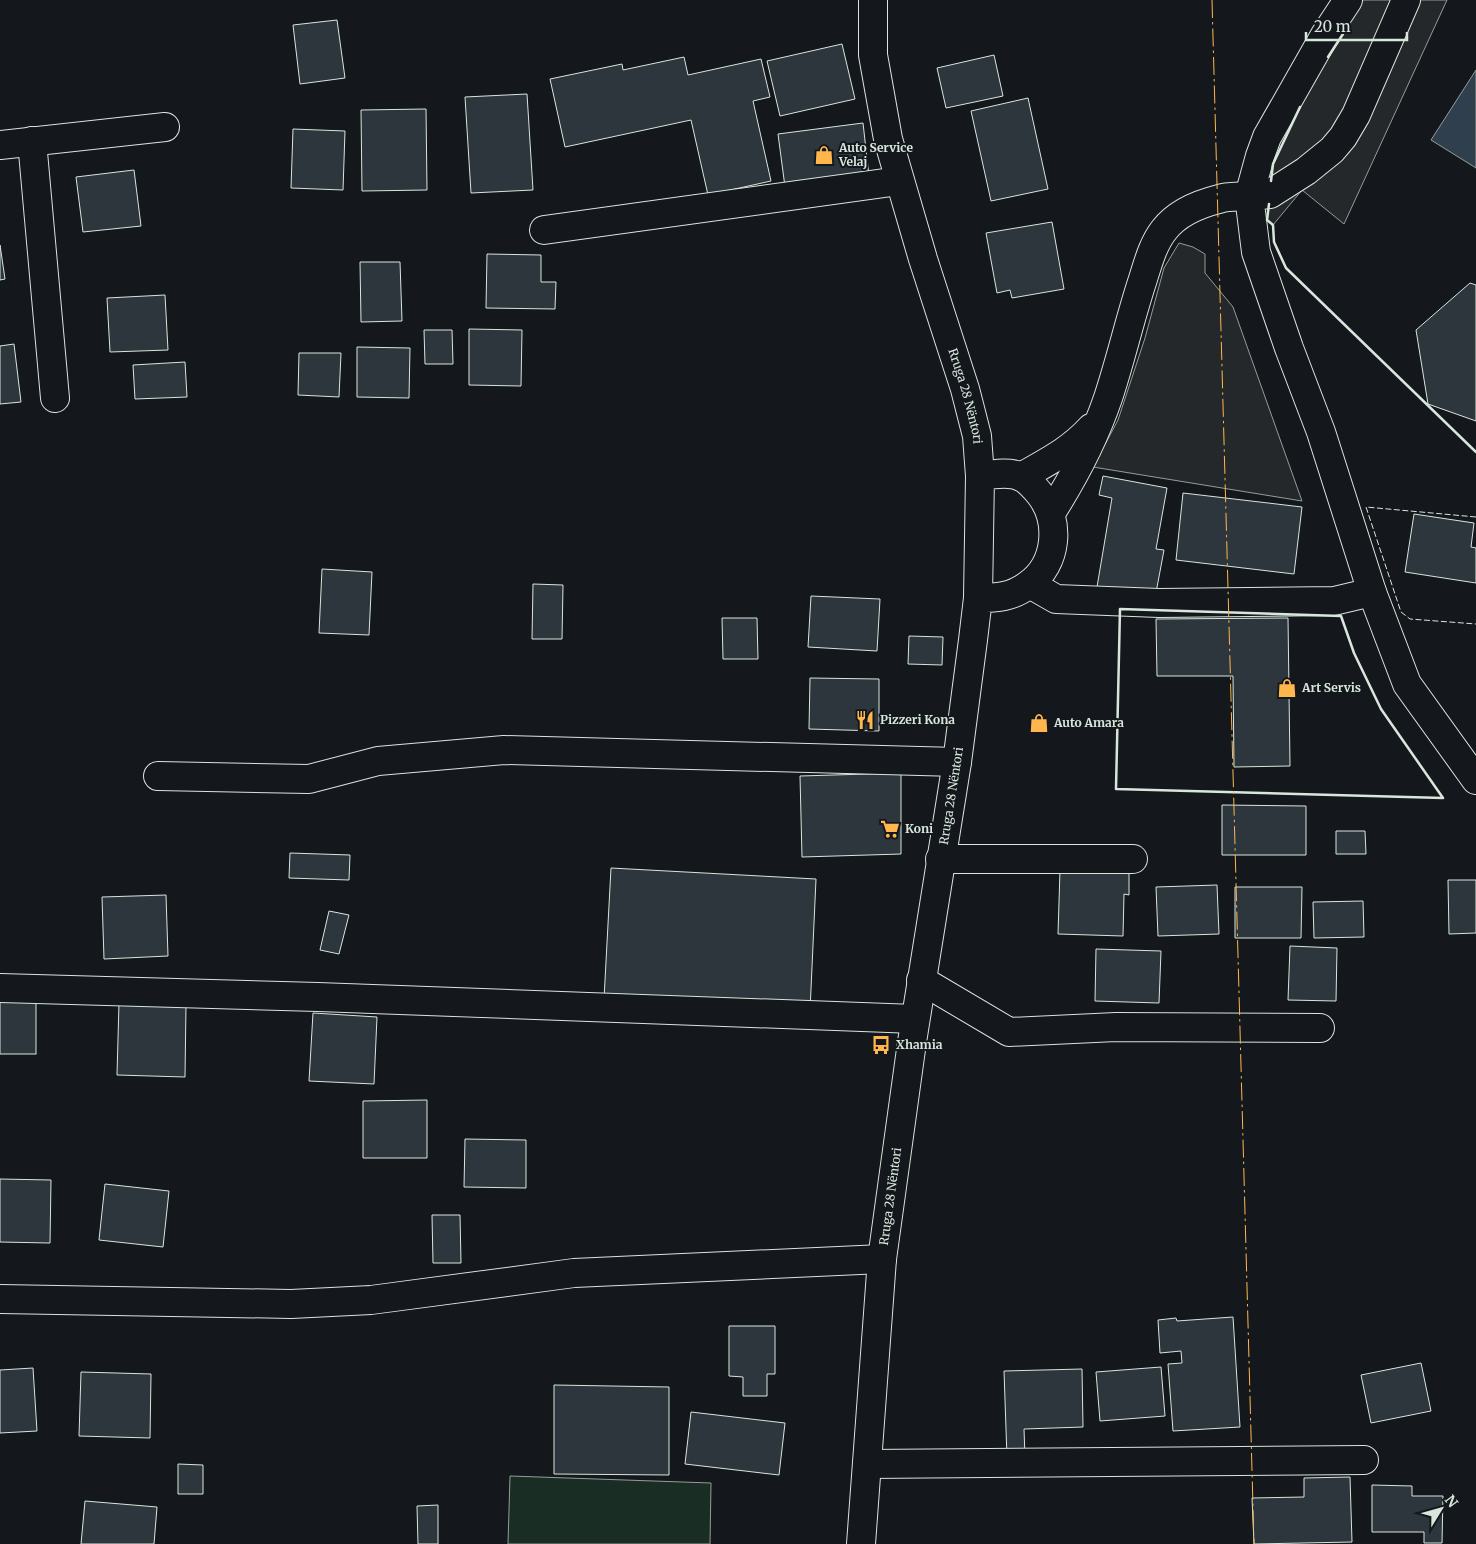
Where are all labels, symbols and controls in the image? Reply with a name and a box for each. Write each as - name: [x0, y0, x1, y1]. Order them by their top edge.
- scale bar: [1306, 10, 1407, 42]
- text: 20 m: [1314, 17, 1351, 36]
- place label: Auto Service Velaj: [838, 140, 913, 169]
- shop icon: Auto Service Velaj: [813, 144, 835, 166]
- street label: Rruga 28 Nëntori: [945, 346, 986, 445]
- shop icon: Art Servis: [1276, 677, 1298, 699]
- place label: Art Servis: [1301, 680, 1361, 695]
- restaurant icon: Pizzeri Kona: [854, 709, 876, 731]
- place label: Pizzeri Kona: [880, 712, 955, 727]
- shop icon: Auto Amara: [1028, 712, 1050, 734]
- place label: Auto Amara: [1053, 715, 1124, 730]
- street label: Rruga 28 Nëntori: [936, 746, 966, 846]
- supermarket icon: Koni: [879, 818, 901, 840]
- place label: Koni: [905, 821, 933, 836]
- bus stop icon: Xhamia: [870, 1034, 892, 1056]
- place label: Xhamia: [896, 1037, 943, 1052]
- street label: Rruga 28 Nëntori: [876, 1146, 904, 1246]
- north arrow: [1416, 1484, 1466, 1534]
- text: N: [1441, 1491, 1462, 1511]

